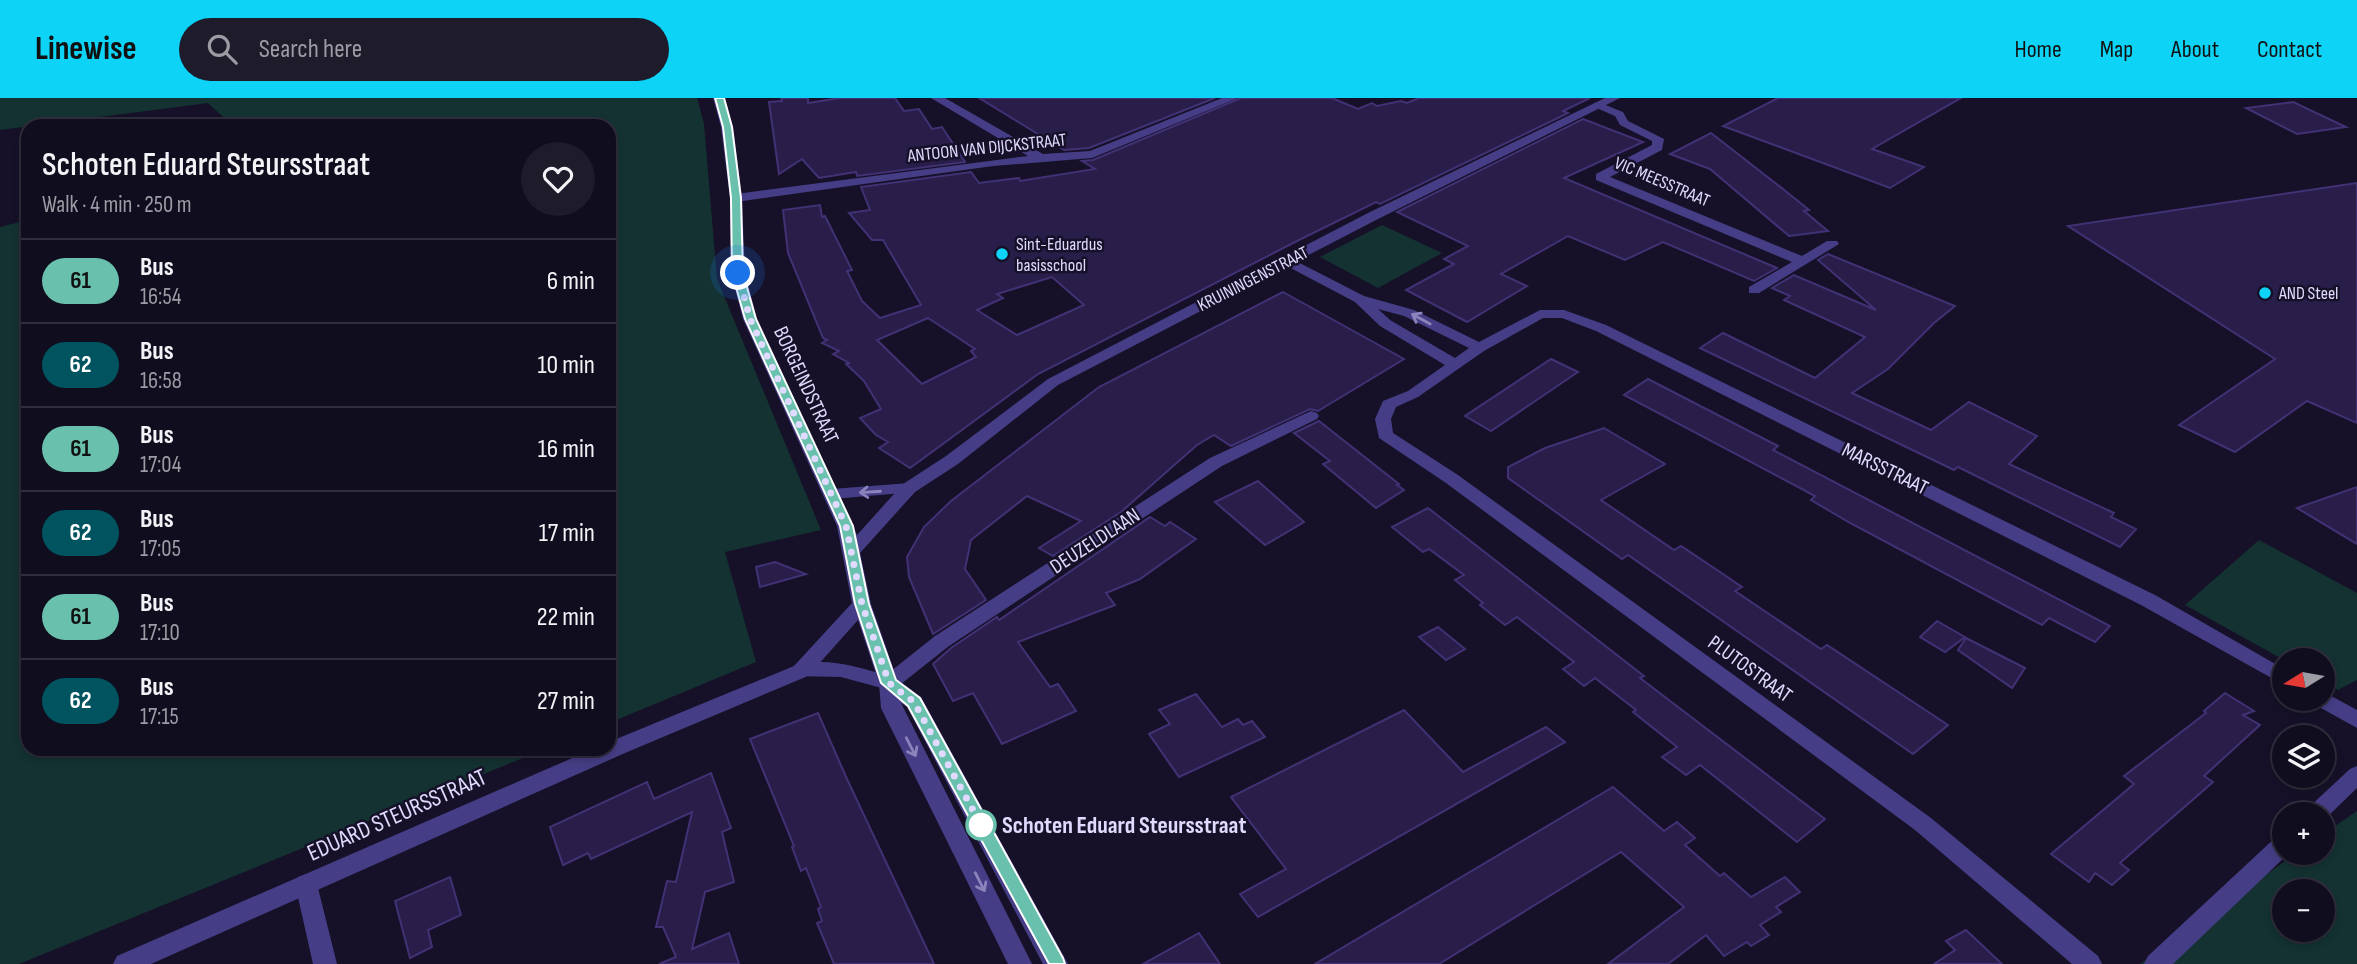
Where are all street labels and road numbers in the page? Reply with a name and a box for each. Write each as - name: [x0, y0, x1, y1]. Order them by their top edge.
- street label: ANTOON VAN DIJCKSTRAAT: [906, 129, 1067, 167]
- street label: VIC MEESSTRAAT: [1611, 152, 1713, 212]
- street label: KRUININGENSTRAAT: [1194, 242, 1312, 316]
- street label: BORGEINDSTRAAT: [768, 322, 844, 448]
- street label: MARSSTRAAT: [1838, 437, 1933, 501]
- street label: DEUZELDLAAN: [1045, 503, 1145, 579]
- street label: PLUTOSTRAAT: [1703, 630, 1797, 708]
- street label: EDUARD STEURSSTRAAT: [303, 762, 491, 868]

